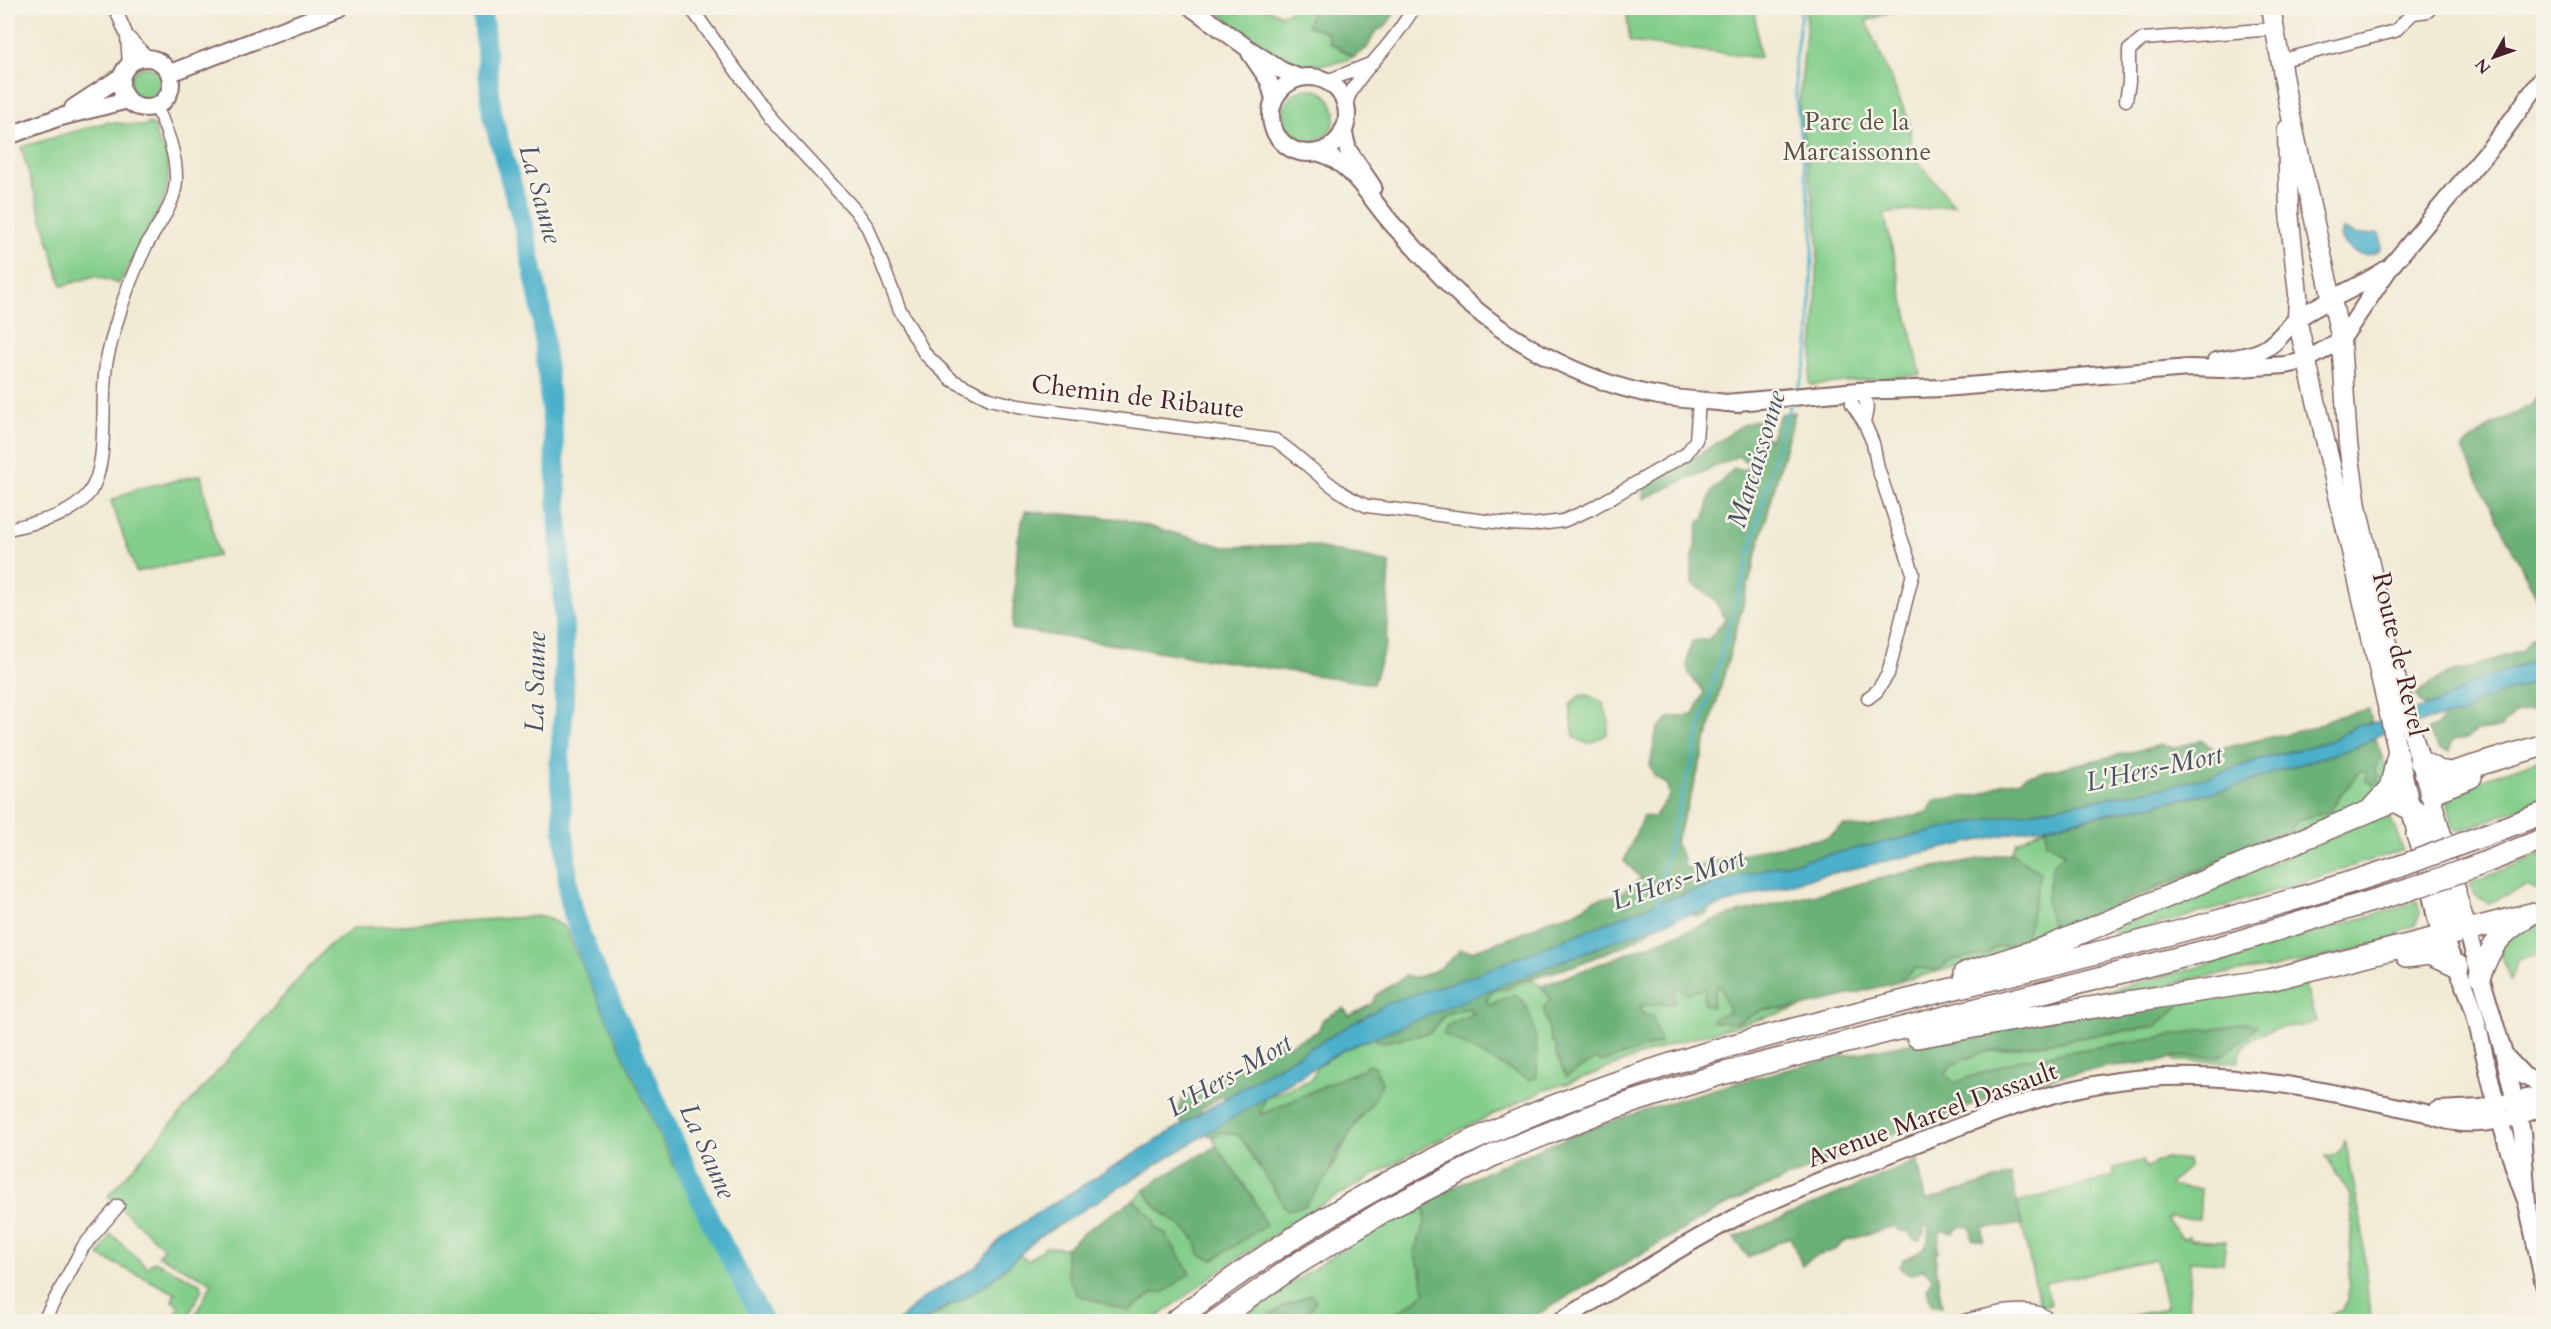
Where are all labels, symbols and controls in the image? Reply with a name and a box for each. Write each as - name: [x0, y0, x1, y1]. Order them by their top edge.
- north arrow: [2464, 27, 2524, 87]
- text: N: [2470, 54, 2496, 78]
- park label: Parc de la Marcaissonne: [1783, 104, 1931, 169]
- water label: La Saune: [510, 141, 572, 248]
- street label: Chemin de Ribaute: [1029, 366, 1246, 427]
- water label: Marcaissonne: [1718, 385, 1795, 532]
- street label: Route de Revel: [2364, 569, 2435, 740]
- water label: La Saune: [516, 631, 555, 733]
- water label: L'Hers-Mort: [2082, 736, 2227, 801]
- water label: L'Hers-Mort: [1607, 839, 1751, 920]
- water label: L'Hers-Mort: [1160, 1024, 1300, 1126]
- street label: Avenue Marcel Dassault: [1802, 1053, 2062, 1176]
- water label: La Saune: [670, 1098, 745, 1205]

